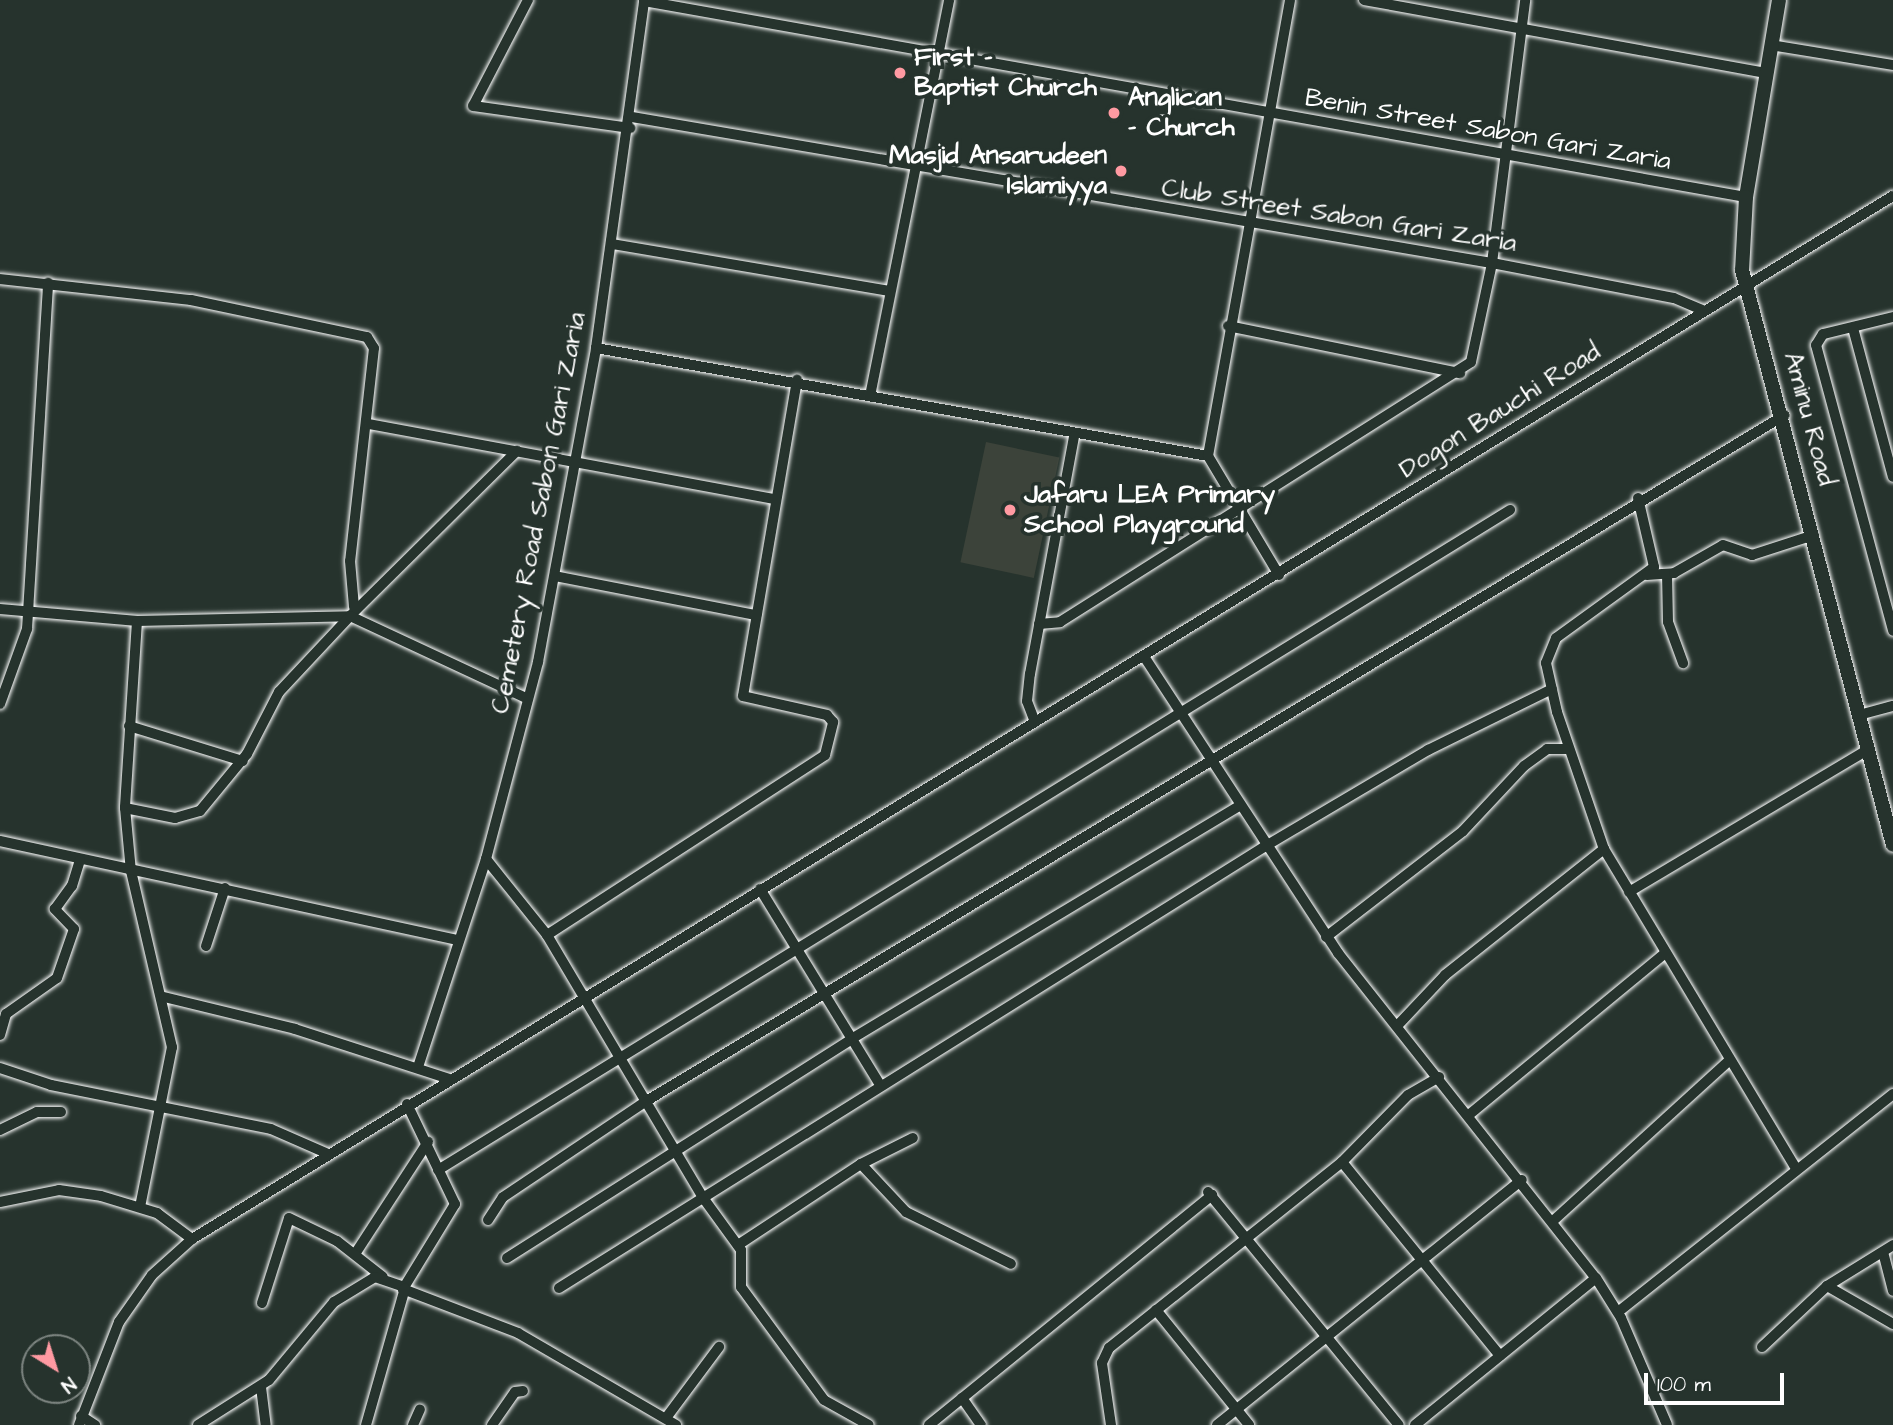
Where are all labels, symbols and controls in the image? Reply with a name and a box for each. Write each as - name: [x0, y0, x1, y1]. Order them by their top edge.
- place label: First - Baptist Church: [914, 42, 1097, 104]
- marker: First - Baptist Church: [892, 65, 908, 81]
- place label: Anglican - Church: [1128, 82, 1235, 144]
- street label: Benin Street Sabon Gari Zaria: [1303, 82, 1673, 178]
- marker: Anglican - Church: [1106, 105, 1122, 121]
- place label: Masjid Ansarudeen Islamiyya: [889, 140, 1107, 202]
- marker: Masjid Ansarudeen Islamiyya: [1113, 163, 1129, 179]
- street label: Club Street Sabon Gari Zaria: [1159, 173, 1519, 259]
- street label: Cemetery Road Sabon Gari Zaria: [485, 310, 593, 716]
- street label: Dogon Bauchi Road: [1394, 337, 1606, 485]
- street label: Aminu Road: [1776, 349, 1842, 489]
- place label: Jafaru LEA Primary School Playground: [1024, 479, 1275, 540]
- marker: Jafaru LEA Primary School Playground: [1002, 502, 1018, 518]
- north arrow: [21, 1334, 91, 1404]
- scale bar: [1648, 1358, 1788, 1402]
- text: N: [55, 1370, 81, 1399]
- text: 100 m: [1657, 1370, 1711, 1399]

